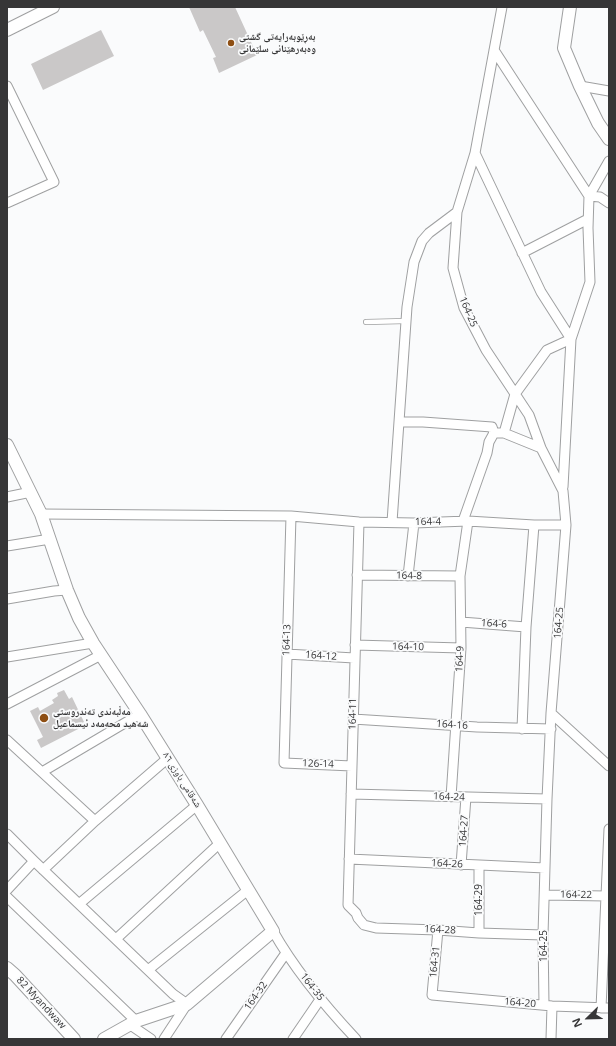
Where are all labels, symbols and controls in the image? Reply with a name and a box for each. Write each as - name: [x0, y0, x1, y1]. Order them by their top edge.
- place label: بەڕێوبەرایەتی گشتی وەبەرهێنانی سلێمانی: [239, 31, 316, 54]
- marker: بەڕێوبەرایەتی گشتی وەبەرهێنانی سلێمانی: [226, 38, 236, 48]
- street label: 164-25: [456, 295, 480, 329]
- street label: 164-4: [415, 516, 441, 528]
- street label: 164-8: [396, 570, 422, 582]
- street label: 164-25: [552, 607, 566, 639]
- street label: 164-6: [481, 617, 507, 631]
- street label: 164-13: [280, 624, 294, 656]
- street label: 164-10: [392, 641, 424, 653]
- street label: 164-9: [453, 646, 467, 672]
- street label: 164-12: [305, 649, 337, 663]
- street label: 164-11: [347, 698, 359, 730]
- place label: مەڵبەندی تەندروستی شەهید محەمەد ئیسماعیل: [53, 706, 148, 730]
- marker: مەڵبەندی تەندروستی شەهید محەمەد ئیسماعیل: [38, 712, 50, 724]
- street label: 164-16: [436, 718, 468, 732]
- street label: شەقامی باوزی ٨٦: [160, 750, 204, 810]
- street label: 126-14: [302, 757, 334, 771]
- street label: 164-24: [433, 790, 465, 804]
- street label: 164-27: [457, 815, 471, 847]
- street label: 164-26: [431, 857, 463, 871]
- street label: 164-29: [473, 884, 485, 916]
- street label: 164-22: [560, 889, 592, 901]
- street label: 164-28: [424, 923, 456, 937]
- street label: 164-25: [538, 930, 550, 962]
- street label: 164-31: [427, 946, 443, 978]
- street label: 164-35: [297, 971, 327, 1003]
- street label: 82 Myandwaw: [14, 974, 68, 1032]
- street label: 164-32: [242, 980, 270, 1012]
- street label: 164-20: [504, 996, 536, 1010]
- north arrow: [568, 998, 608, 1038]
- text: N: [568, 1016, 585, 1030]

